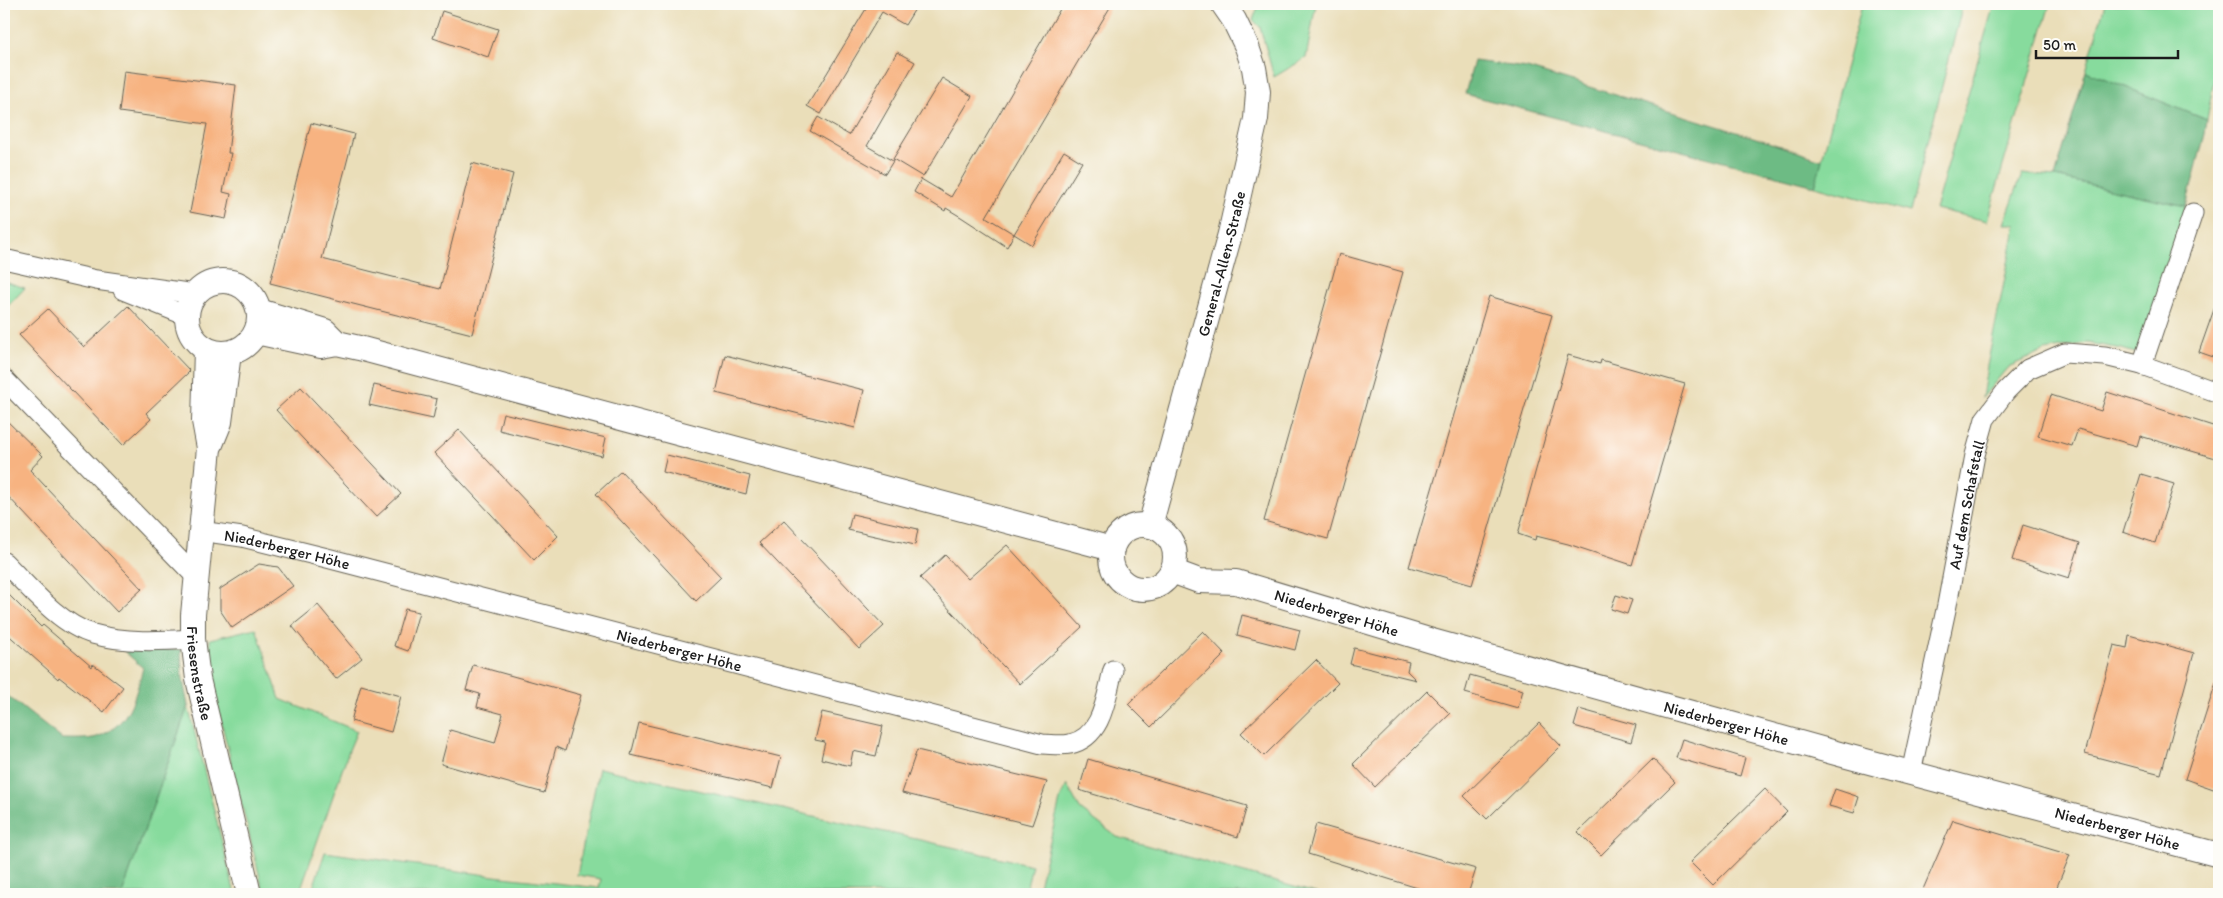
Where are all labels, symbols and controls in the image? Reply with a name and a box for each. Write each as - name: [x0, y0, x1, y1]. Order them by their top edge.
- scale bar: [2036, 28, 2178, 60]
- text: 50 m: [2043, 36, 2076, 54]
- street label: General-Allen-Straße: [1193, 189, 1249, 338]
- street label: Auf dem Schafstall: [1944, 437, 1988, 571]
- street label: Niederberger Höhe: [223, 525, 352, 573]
- street label: Niederberger Höhe: [1272, 585, 1401, 640]
- street label: Niederberger Höhe: [615, 624, 744, 675]
- street label: Friesenstraße: [184, 626, 217, 722]
- street label: Niederberger Höhe: [1662, 696, 1791, 749]
- street label: Niederberger Höhe: [2053, 802, 2182, 854]

